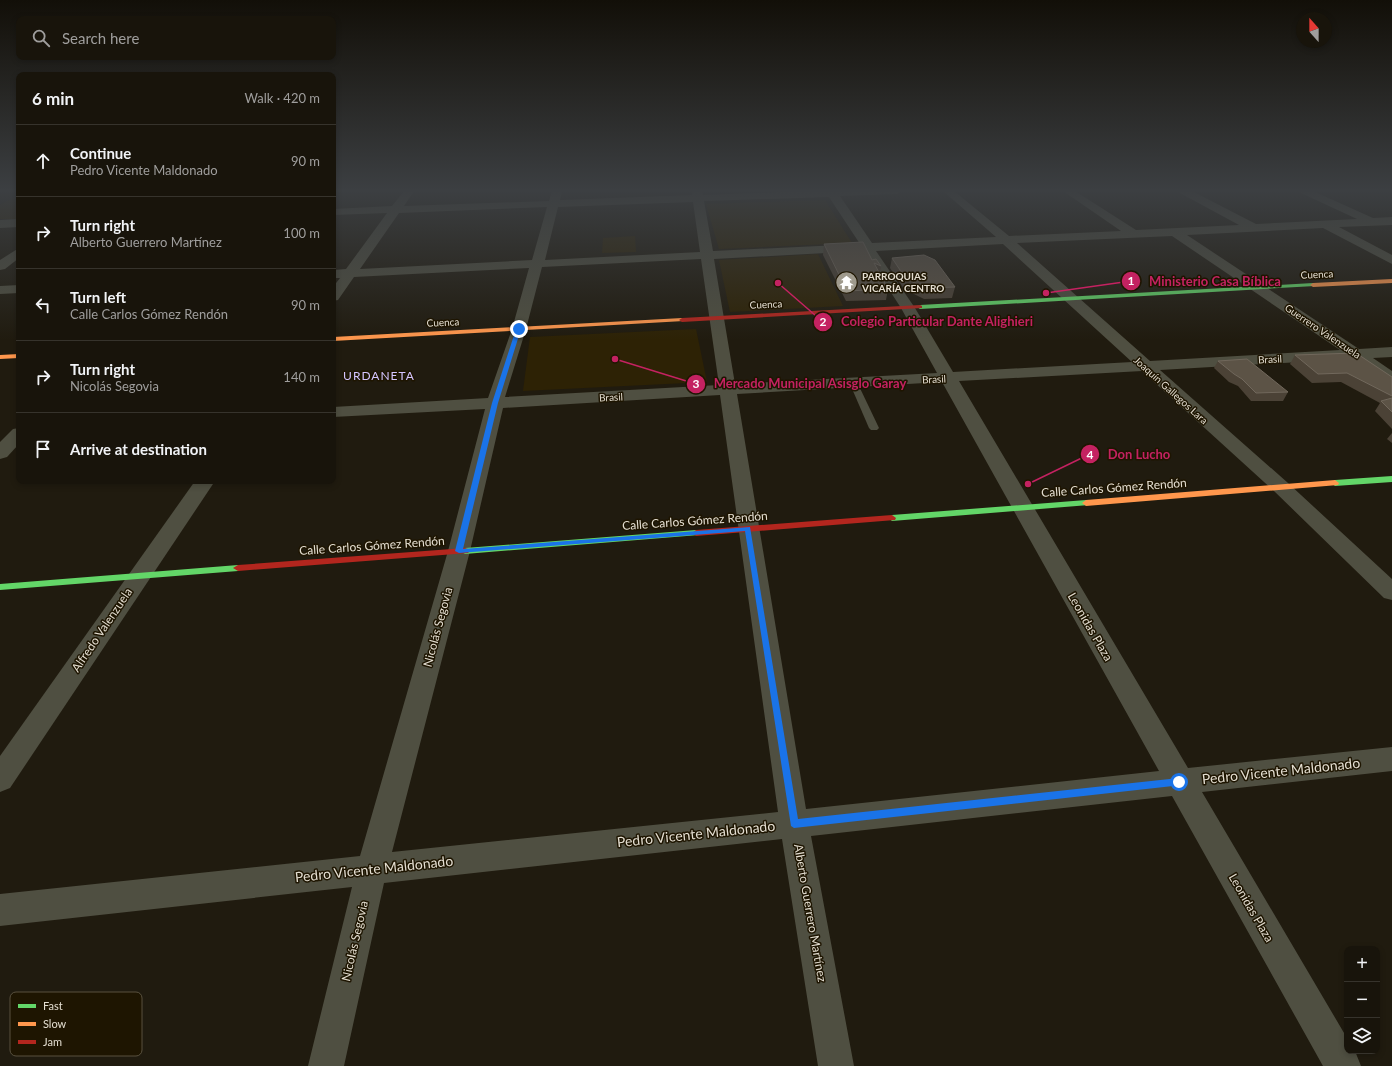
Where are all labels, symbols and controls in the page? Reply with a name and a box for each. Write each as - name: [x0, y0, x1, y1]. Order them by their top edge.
- north arrow: [1296, 12, 1332, 48]
- search box: [16, 16, 336, 60]
- icon: search: [30, 27, 52, 49]
- text: Search here: [62, 29, 139, 47]
- text: 6 min: [32, 88, 74, 109]
- text: Walk · 420 m: [244, 90, 320, 106]
- text: Continue: [70, 144, 131, 162]
- icon: ahead: [32, 150, 54, 172]
- text: 90 m: [291, 153, 320, 169]
- text: Pedro Vicente Maldonado: [70, 162, 218, 178]
- text: Turn right: [70, 216, 135, 234]
- icon: right: [32, 222, 54, 244]
- text: 100 m: [283, 225, 320, 241]
- text: Alberto Guerrero Martínez: [70, 234, 222, 250]
- street label: Cuenca: [1300, 267, 1334, 281]
- temple icon: PARROQUIAS VICARÍA CENTRO: [834, 269, 860, 295]
- callout: Ministerio Casa Bíblica: [1121, 269, 1289, 294]
- place label: PARROQUIAS VICARÍA CENTRO: [861, 270, 944, 294]
- text: 1: [1128, 273, 1135, 288]
- text: Ministerio Casa Bíblica: [1149, 273, 1281, 289]
- text: Turn left: [70, 288, 126, 306]
- icon: left: [32, 294, 54, 316]
- text: 90 m: [291, 297, 320, 313]
- street label: Cuenca: [749, 297, 783, 311]
- street label: Guerrero Valenzuela: [1283, 301, 1363, 361]
- text: Calle Carlos Gómez Rendón: [70, 306, 228, 322]
- callout: Colegio Particular Dante Alighieri: [813, 309, 1041, 334]
- text: Colegio Particular Dante Alighieri: [841, 313, 1033, 329]
- text: 2: [820, 314, 827, 329]
- street label: Cuenca: [426, 315, 460, 329]
- route end: [510, 320, 528, 338]
- street label: Brasil: [1258, 352, 1282, 366]
- street label: Joaquín Gallegos Lara: [1132, 354, 1210, 426]
- text: Turn right: [70, 360, 135, 378]
- icon: right: [32, 366, 54, 388]
- district label: URDANETA: [343, 368, 415, 383]
- text: 140 m: [283, 369, 320, 385]
- callout: Mercado Municipal Asisglo Garay: [686, 371, 915, 396]
- street label: Brasil: [922, 372, 946, 386]
- text: Mercado Municipal Asisglo Garay: [714, 375, 906, 391]
- text: 3: [693, 376, 700, 391]
- text: Nicolás Segovia: [70, 378, 159, 394]
- street label: Brasil: [599, 390, 623, 404]
- icon: arrive: [32, 438, 54, 460]
- text: Arrive at destination: [70, 440, 207, 458]
- callout: Don Lucho: [1080, 442, 1178, 467]
- text: Don Lucho: [1108, 446, 1171, 462]
- text: 4: [1087, 447, 1094, 462]
- street label: Calle Carlos Gómez Rendón: [1041, 475, 1187, 500]
- street label: Calle Carlos Gómez Rendón: [622, 508, 768, 533]
- street label: Calle Carlos Gómez Rendón: [299, 533, 445, 558]
- street label: Alfredo Valenzuela: [68, 585, 135, 675]
- street label: Nicolás Segovia: [420, 585, 455, 668]
- street label: Leonidas Plaza: [1065, 590, 1116, 664]
- street label: Pedro Vicente Maldonado: [1201, 754, 1361, 787]
- route start: [1170, 773, 1188, 791]
- street label: Pedro Vicente Maldonado: [616, 817, 776, 850]
- street label: Alberto Guerrero Martínez: [791, 843, 830, 984]
- street label: Pedro Vicente Maldonado: [294, 852, 454, 885]
- street label: Leonidas Plaza: [1226, 871, 1277, 945]
- street label: Nicolás Segovia: [338, 899, 371, 983]
- map controls: [1344, 946, 1380, 1054]
- button: +: [1344, 946, 1380, 982]
- button: −: [1344, 982, 1380, 1018]
- legend: [10, 992, 142, 1056]
- text: Fast: [43, 999, 63, 1012]
- text: Slow: [43, 1017, 67, 1030]
- button: layers: [1344, 1018, 1380, 1054]
- text: Jam: [43, 1035, 62, 1048]

